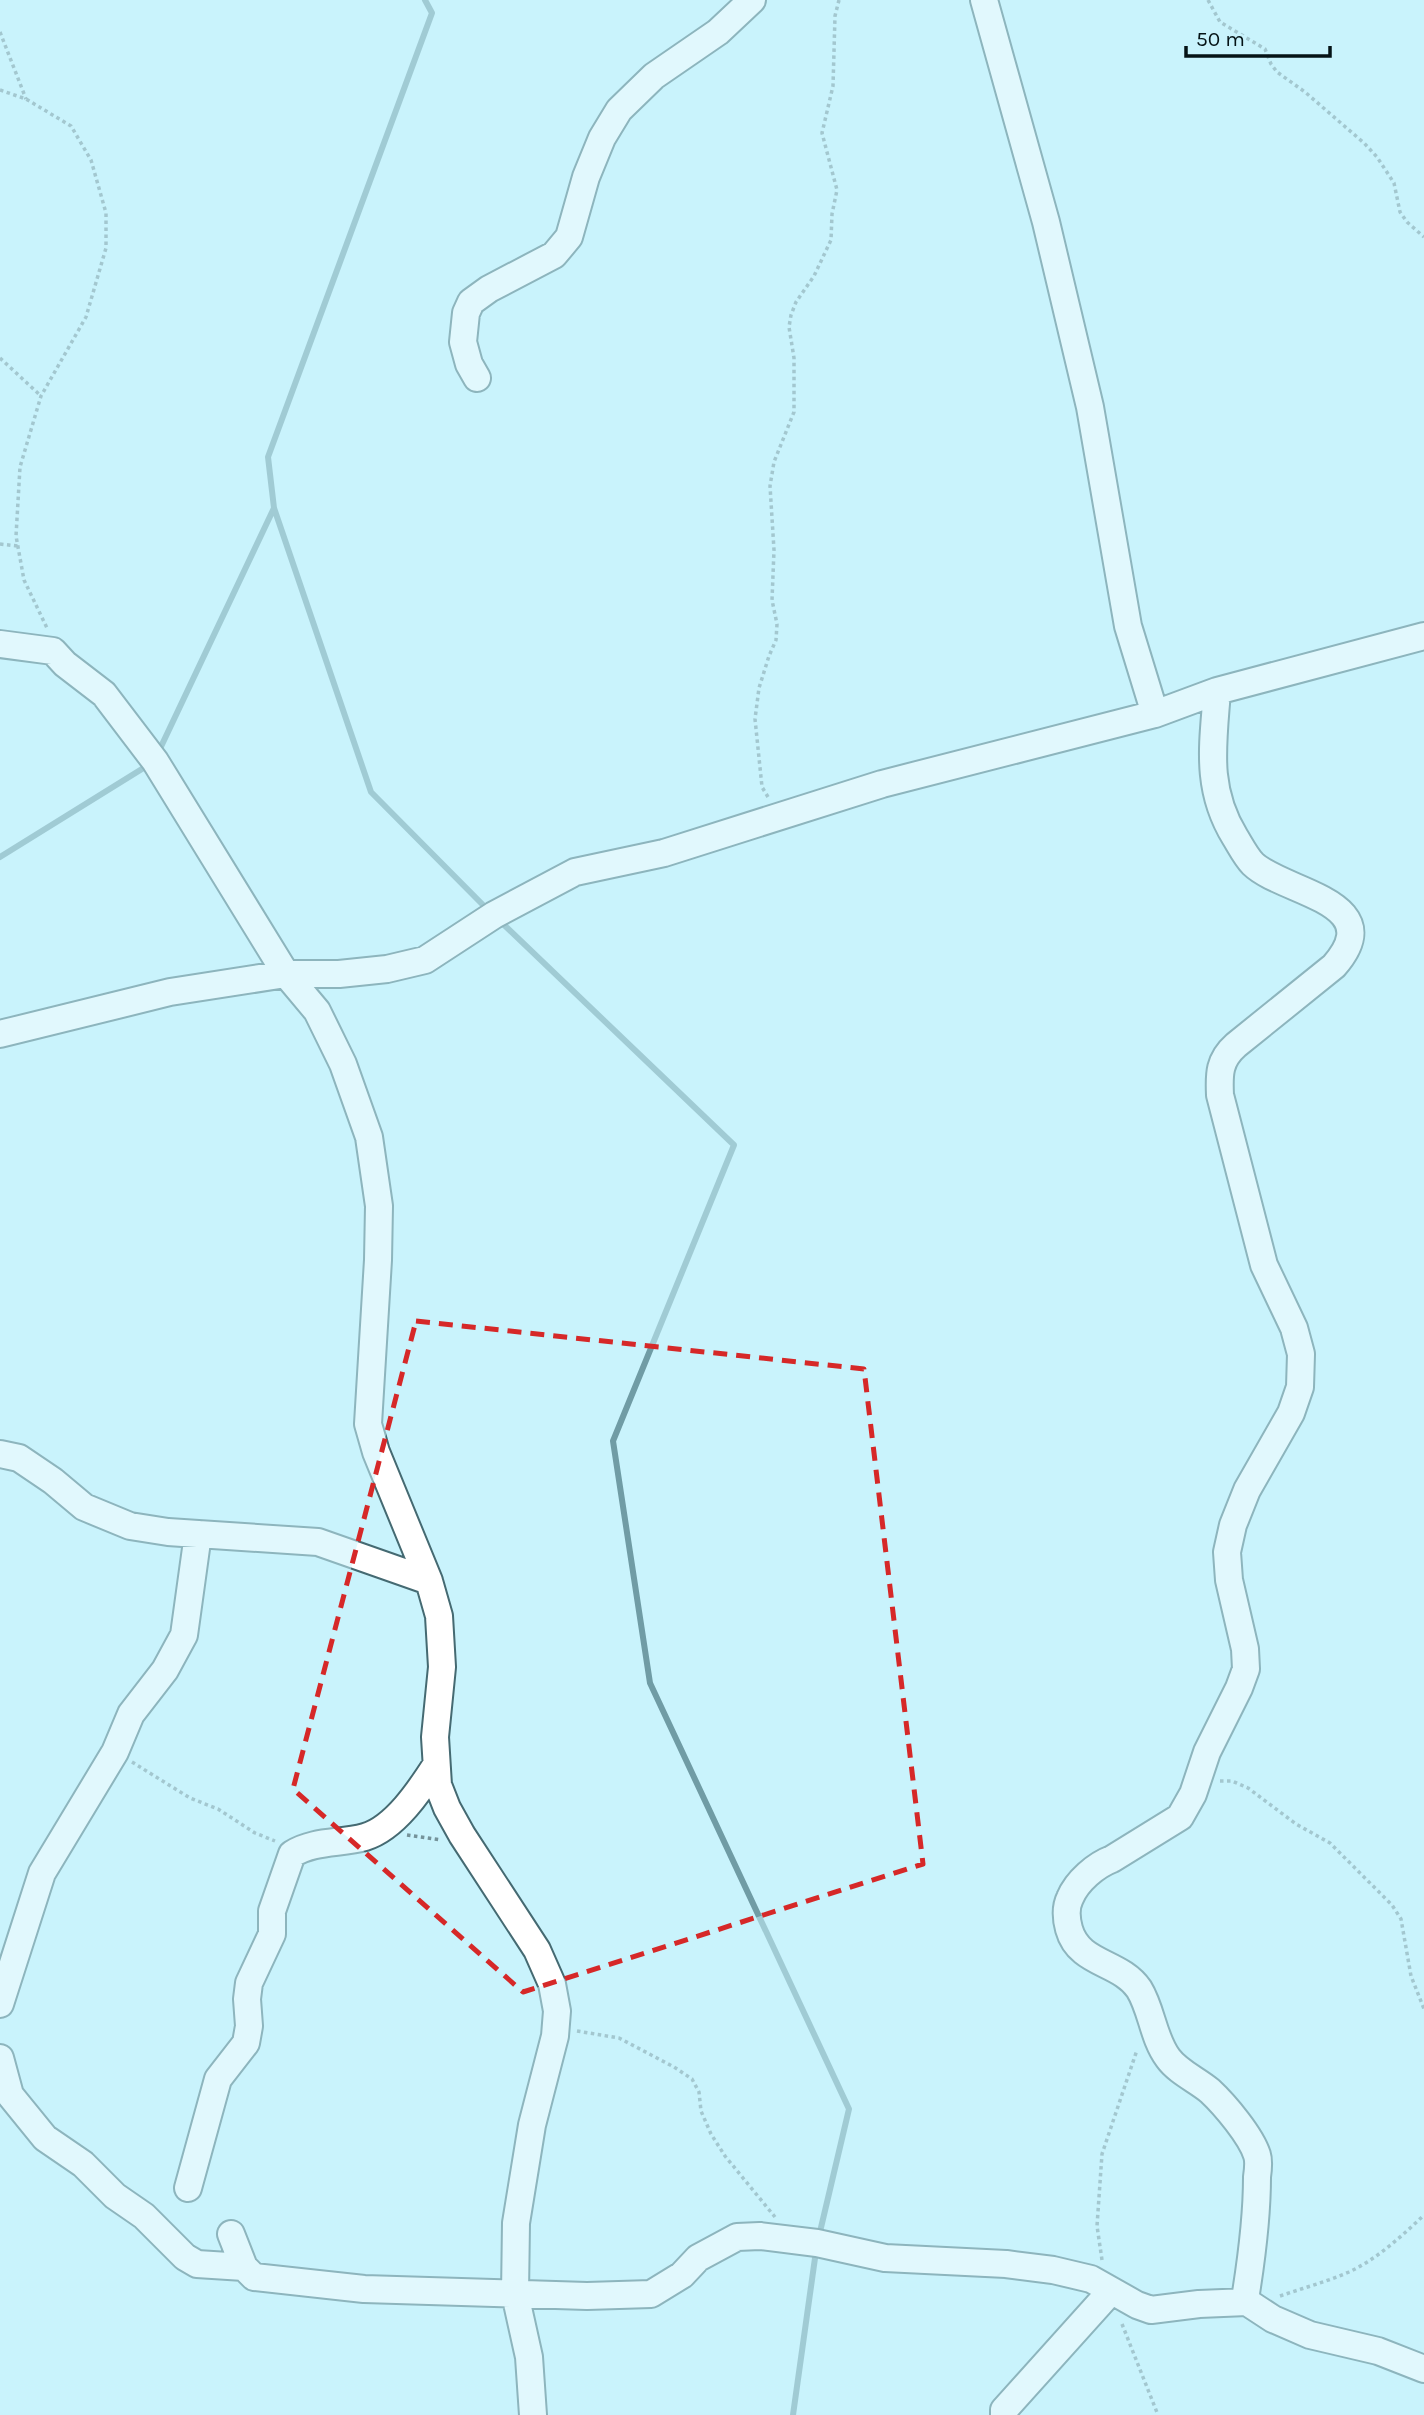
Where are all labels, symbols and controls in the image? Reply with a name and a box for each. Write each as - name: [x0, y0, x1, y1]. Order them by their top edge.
- scale bar: [1186, 14, 1330, 58]
- text: 50 m: [1196, 27, 1245, 51]

